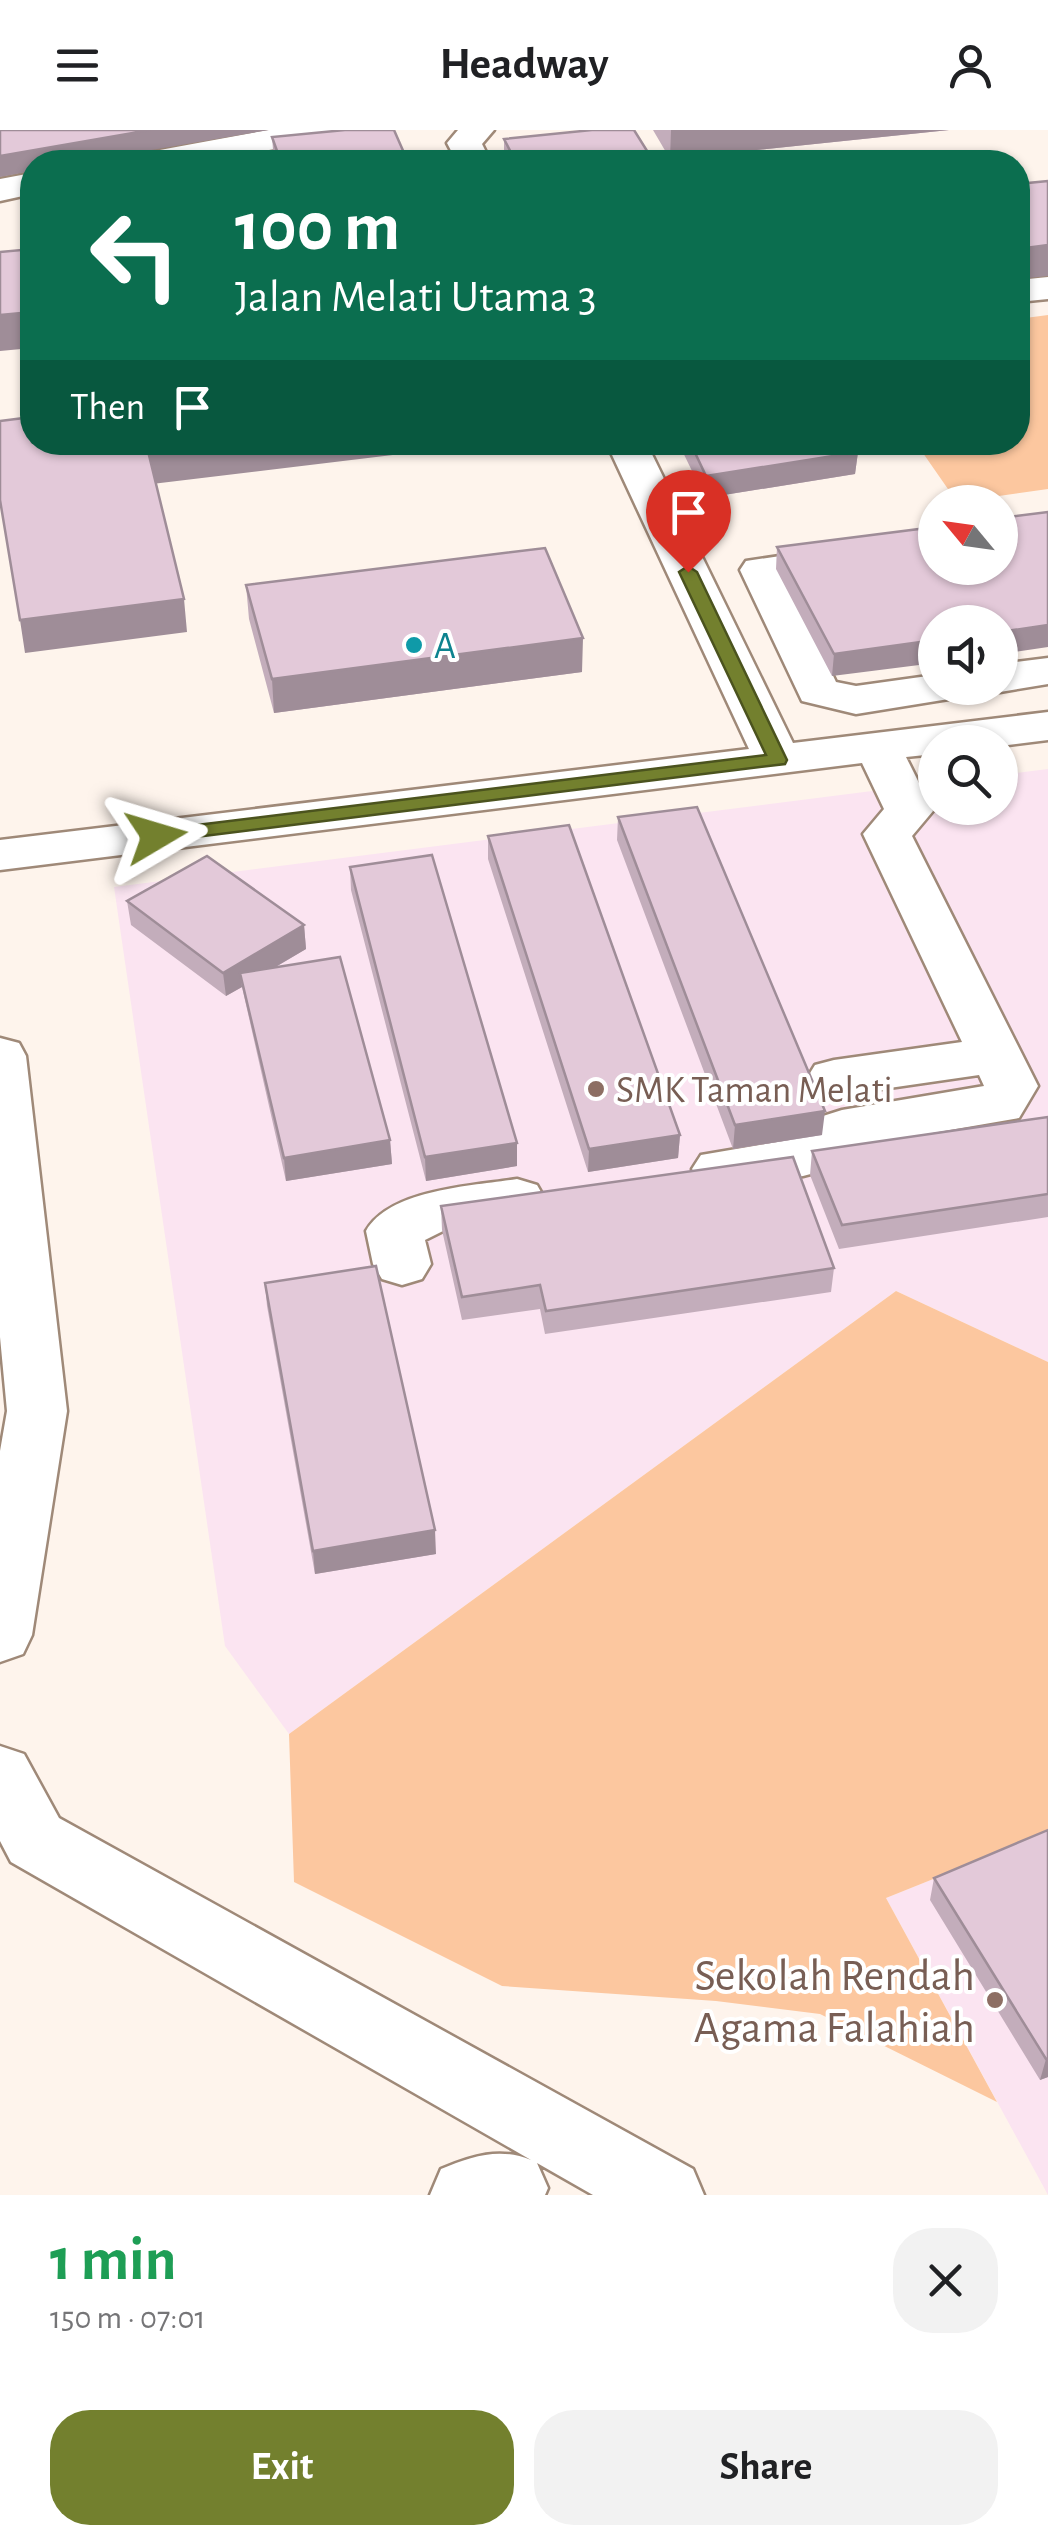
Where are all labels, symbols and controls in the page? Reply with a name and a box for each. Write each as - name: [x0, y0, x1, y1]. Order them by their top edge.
- icon: menu: [50, 38, 105, 93]
- icon: person: [943, 38, 998, 93]
- text: Headway: [439, 42, 609, 87]
- icon: left: [70, 190, 200, 320]
- text: 100 m: [235, 193, 400, 263]
- text: Jalan Melati Utama 3: [235, 275, 597, 320]
- icon: arrive: [165, 380, 220, 435]
- text: Then: [70, 389, 145, 427]
- pin: [646, 470, 731, 573]
- icon: arrive: [661, 485, 716, 540]
- north arrow: [918, 485, 1018, 585]
- map controls: [918, 485, 1018, 825]
- button: sound: [918, 605, 1018, 705]
- place label: A: [434, 628, 456, 666]
- marker: A: [403, 634, 425, 656]
- button: search: [918, 725, 1018, 825]
- position arrow: [104, 784, 208, 888]
- place label: SMK Taman Melati: [616, 1072, 893, 1110]
- marker: SMK Taman Melati: [585, 1078, 607, 1100]
- place label: Sekolah Rendah Agama Falahiah: [694, 1954, 975, 2051]
- marker: Sekolah Rendah Agama Falahiah: [984, 1989, 1006, 2011]
- button: close: [893, 2228, 998, 2333]
- text: 1 min: [50, 2231, 176, 2291]
- text: 150 m · 07:01: [50, 2302, 206, 2334]
- button: Exit: [50, 2410, 514, 2525]
- button: Share: [534, 2410, 998, 2525]

